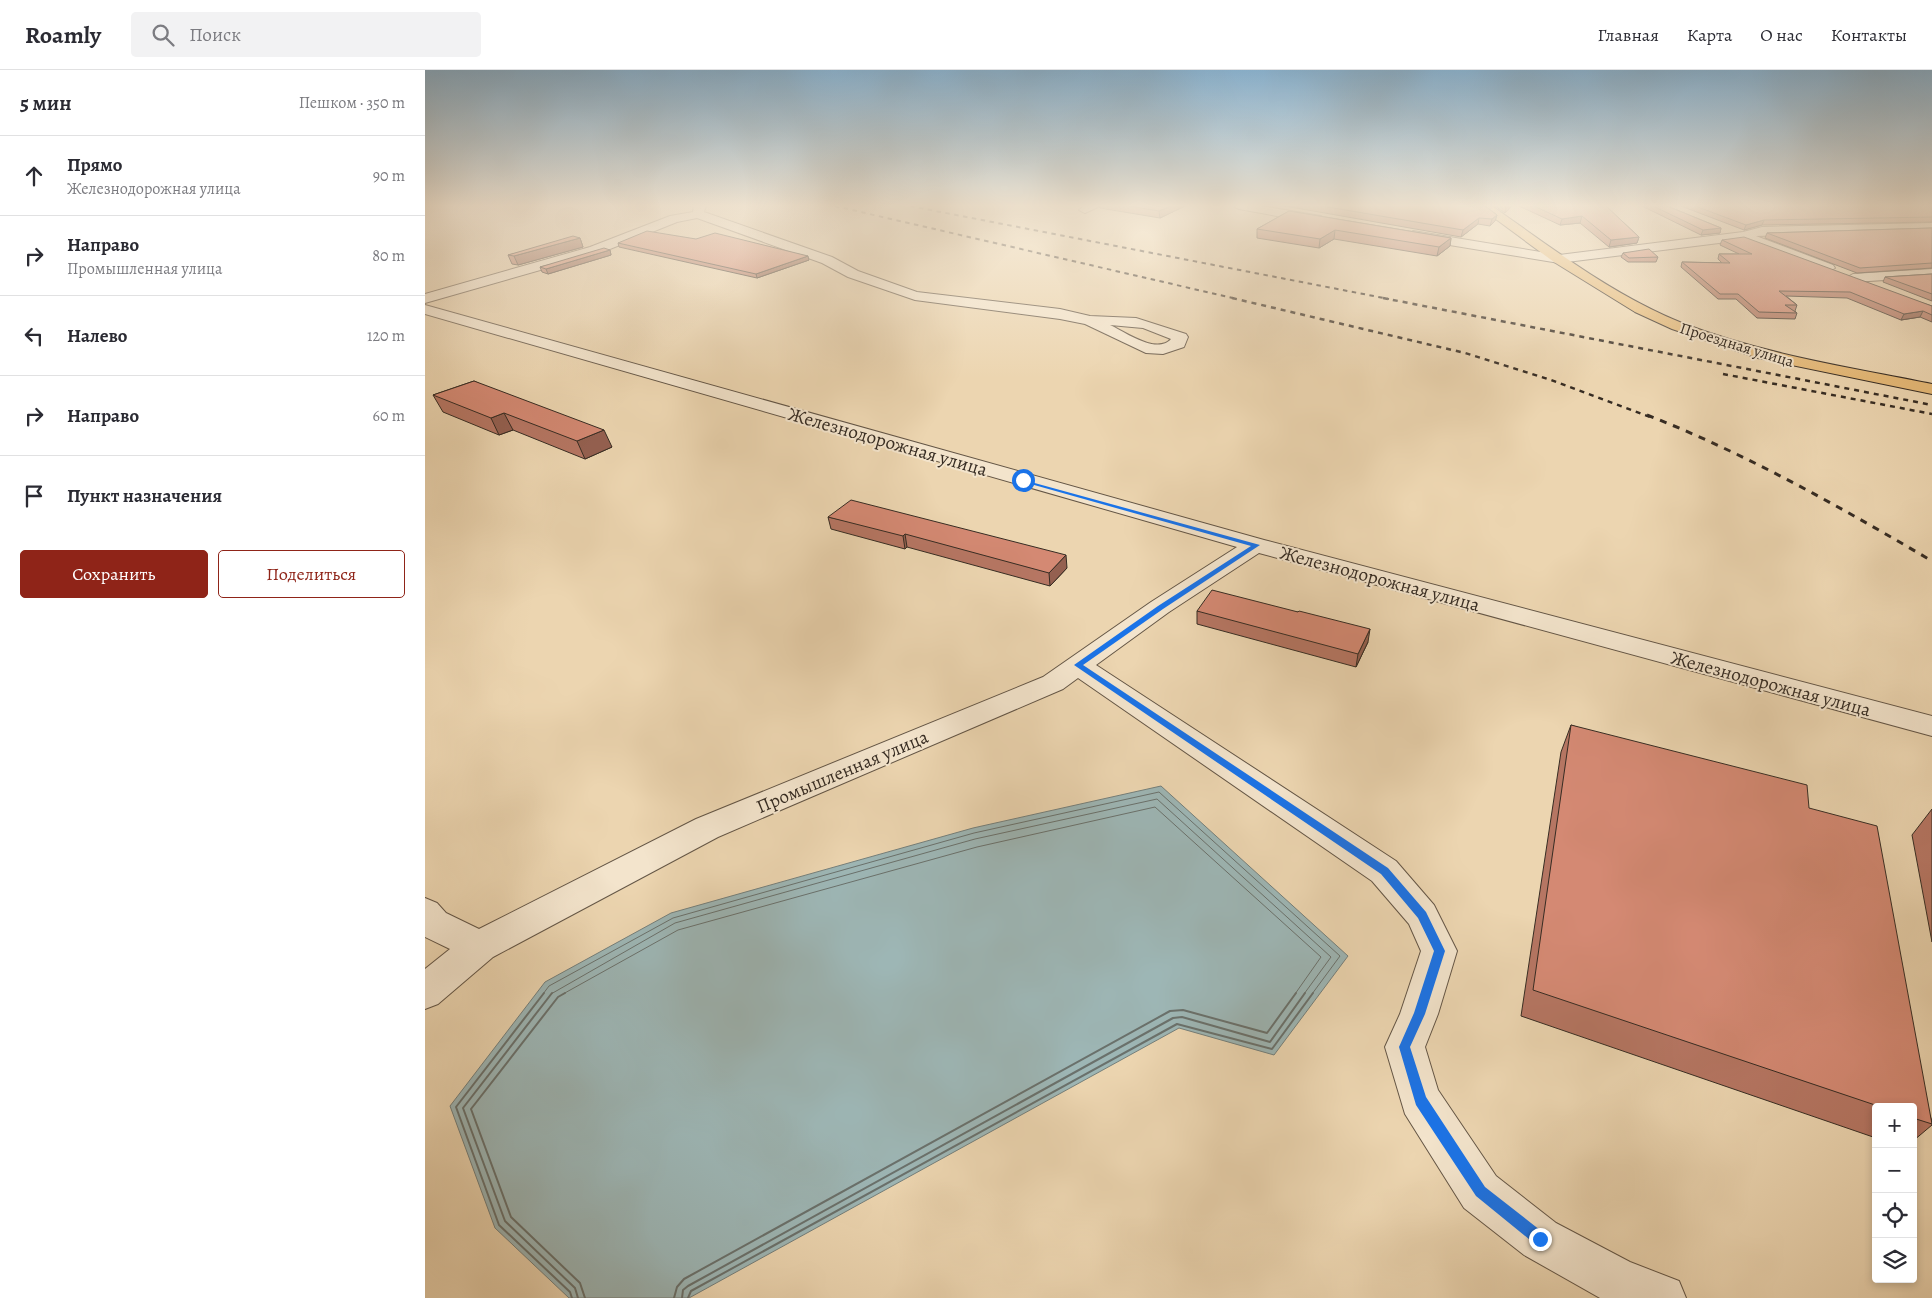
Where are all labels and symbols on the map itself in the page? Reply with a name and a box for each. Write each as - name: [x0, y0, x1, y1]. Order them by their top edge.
- street label: Проездная улица: [1677, 317, 1797, 373]
- street label: Железнодорожная улица: [785, 401, 991, 483]
- route start: [1012, 469, 1035, 492]
- street label: Железнодорожная улица: [1277, 540, 1483, 618]
- street label: Железнодорожная улица: [1668, 645, 1874, 723]
- street label: Промышленная улица: [752, 724, 933, 820]
- route end: [1529, 1228, 1552, 1251]

